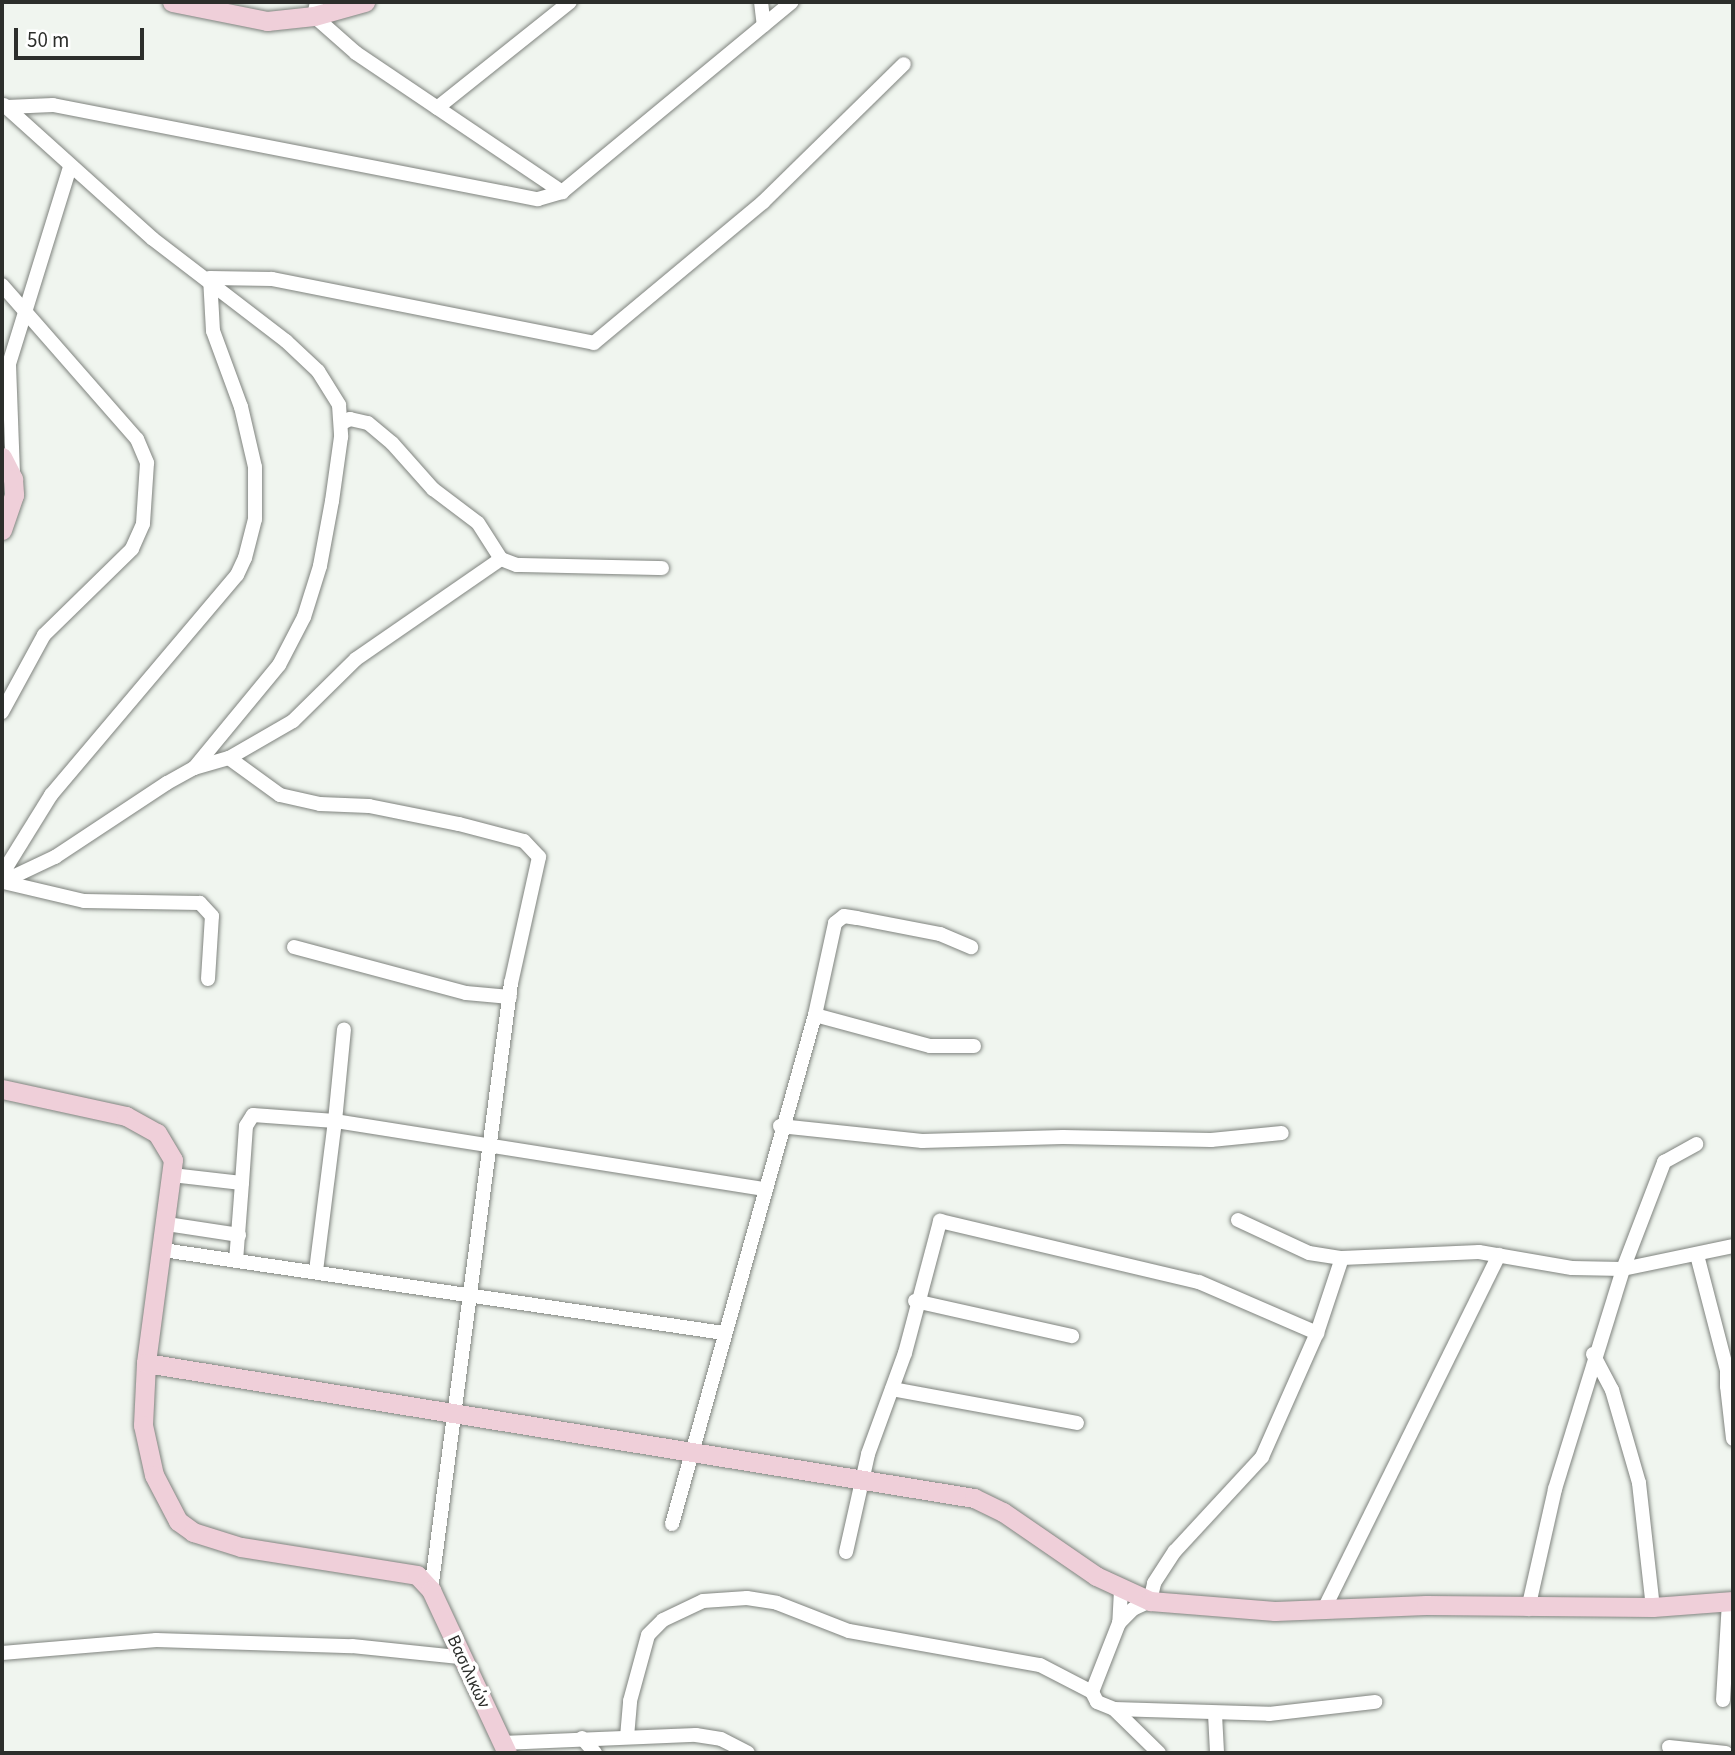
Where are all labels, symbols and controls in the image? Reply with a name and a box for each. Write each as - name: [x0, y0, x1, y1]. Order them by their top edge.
- scale bar: [18, 14, 147, 58]
- text: 50 m: [27, 25, 69, 55]
- street label: Βασιλικών: [442, 1632, 494, 1712]

